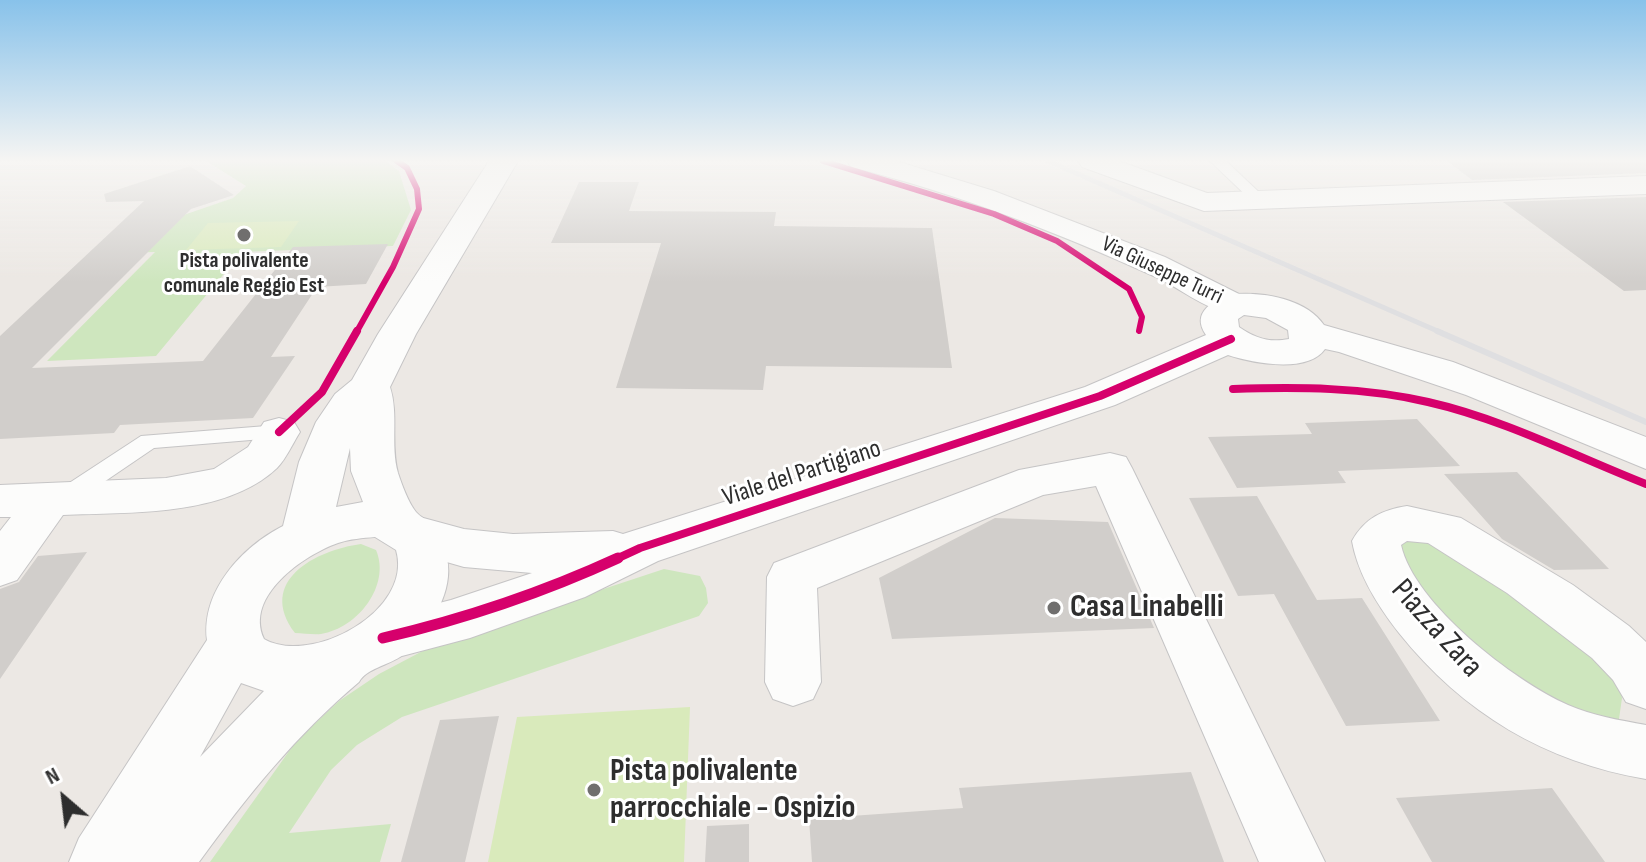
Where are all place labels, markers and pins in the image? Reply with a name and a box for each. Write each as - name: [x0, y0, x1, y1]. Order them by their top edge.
- marker: Pista polivalente comunale Reggio Est: [235, 226, 253, 244]
- place label: Pista polivalente comunale Reggio Est: [164, 248, 324, 300]
- place label: Casa Linabelli: [1070, 589, 1223, 627]
- marker: Casa Linabelli: [1045, 599, 1063, 617]
- place label: Pista polivalente parrocchiale - Ospizio: [610, 753, 856, 828]
- marker: Pista polivalente parrocchiale - Ospizio: [585, 781, 603, 799]

